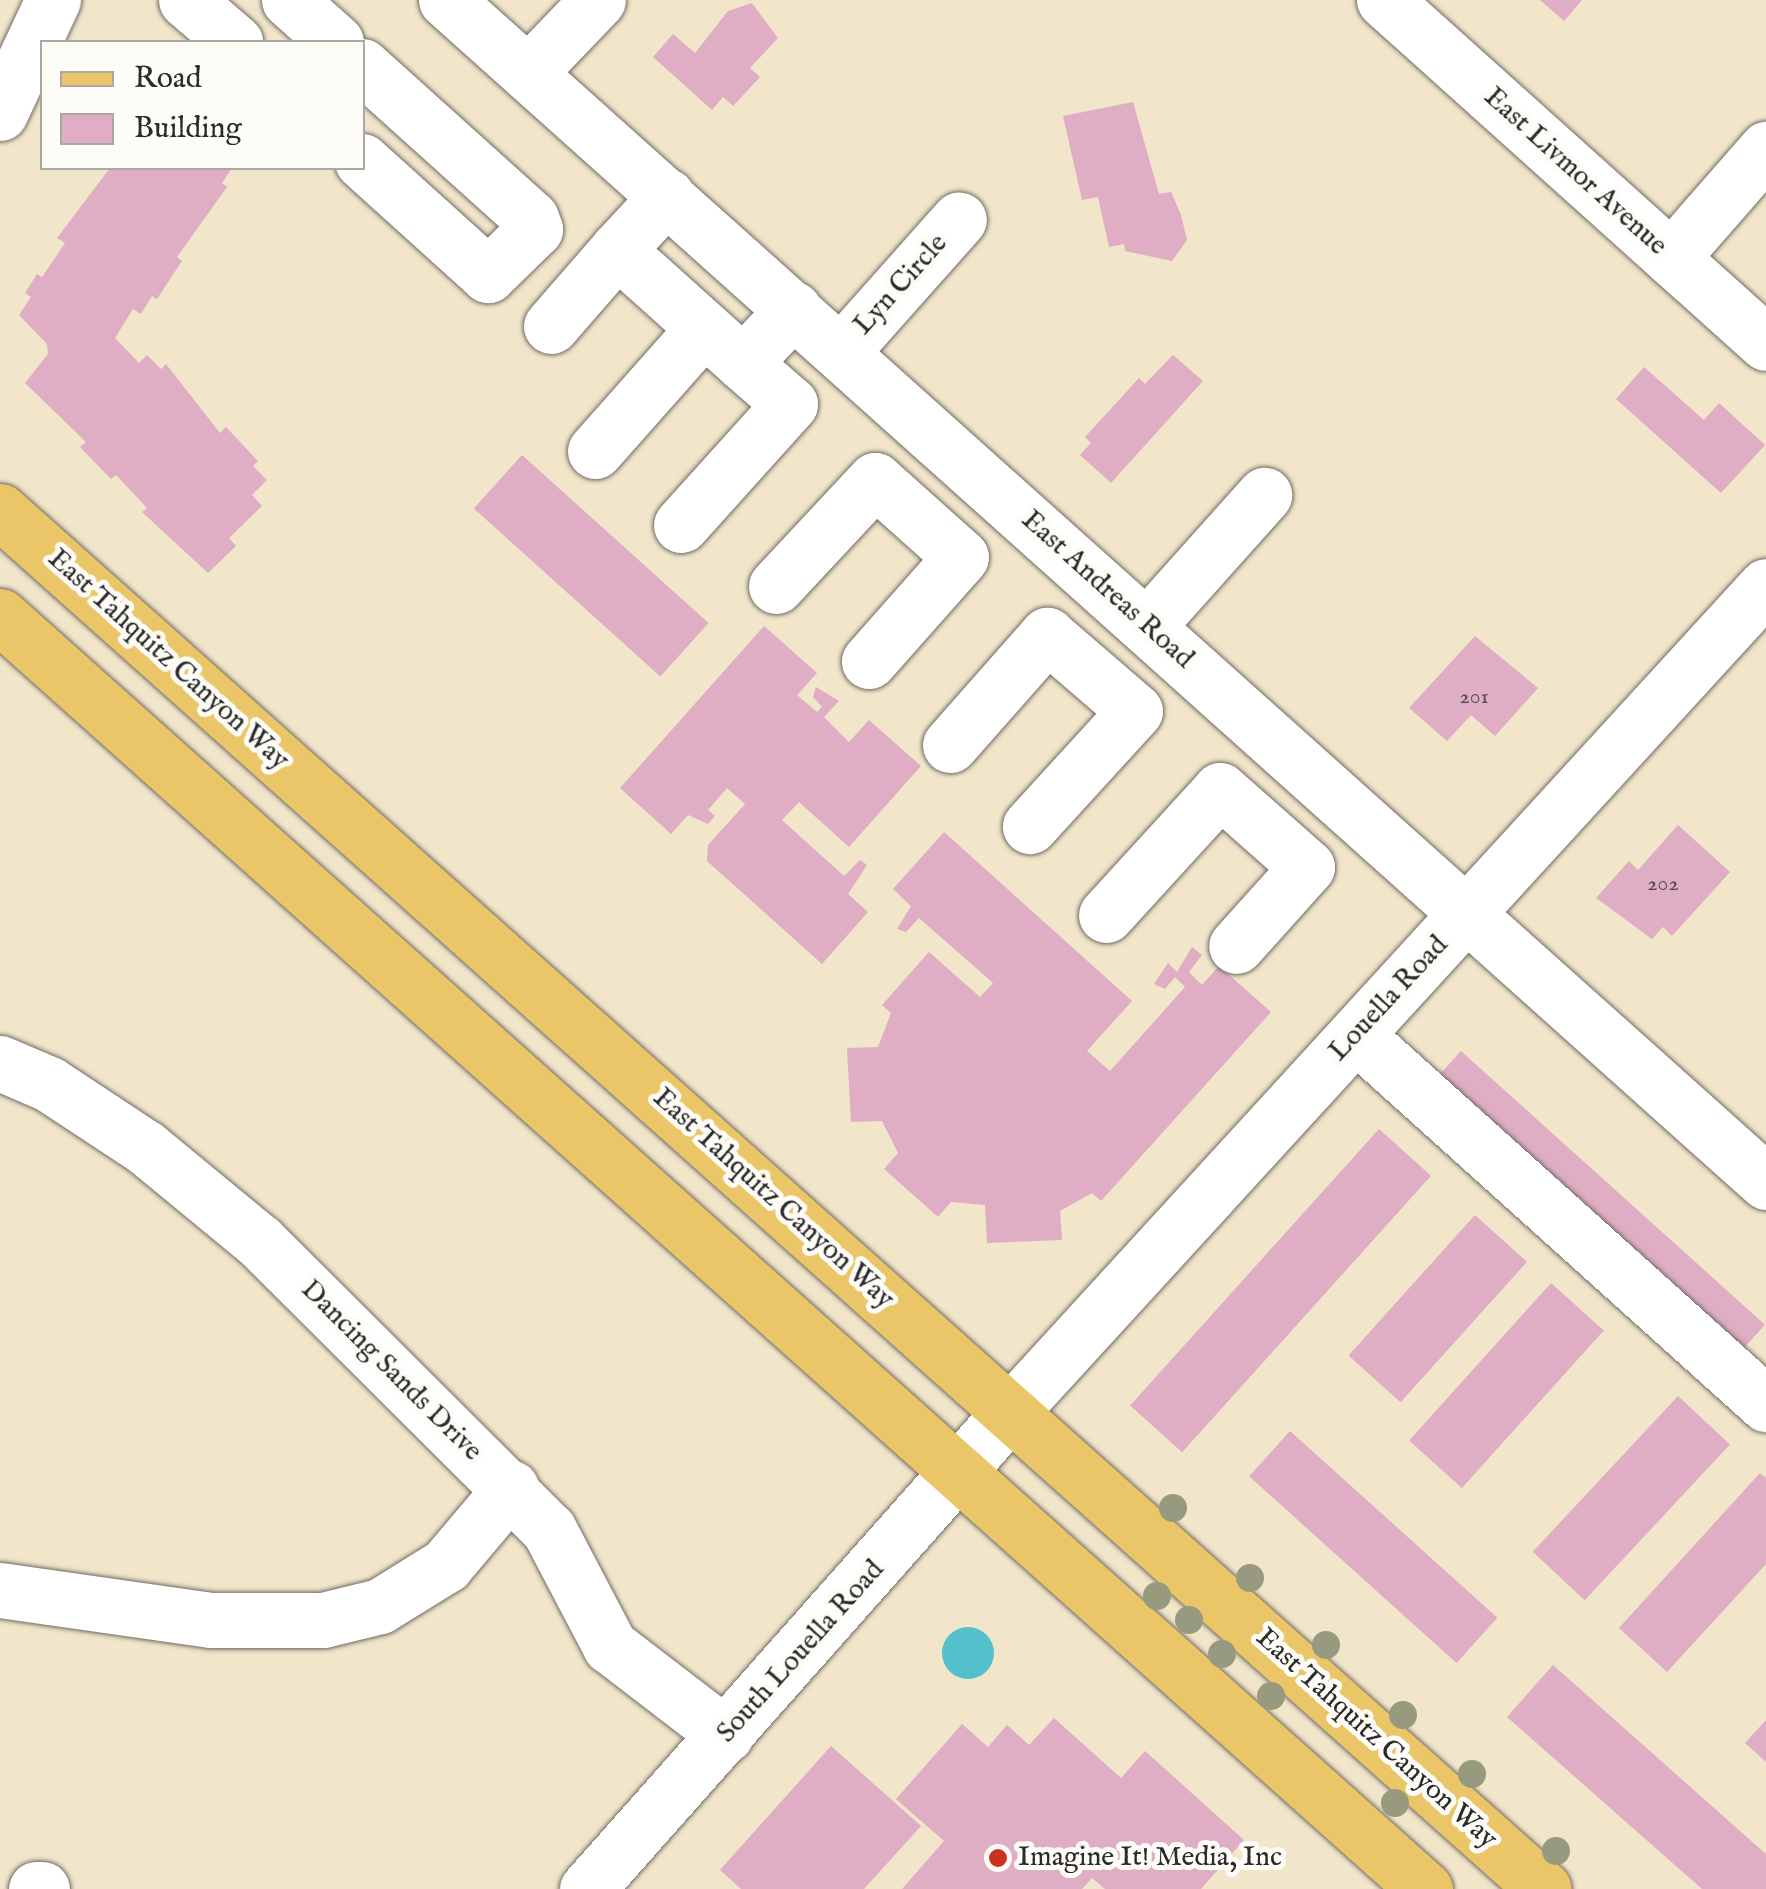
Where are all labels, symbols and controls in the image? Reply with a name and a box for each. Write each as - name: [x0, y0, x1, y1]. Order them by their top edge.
- legend: [40, 40, 365, 170]
- text: Road: [134, 60, 202, 98]
- street label: East Livmor Avenue: [1476, 81, 1674, 263]
- text: Building: [134, 110, 242, 148]
- street label: Lyn Circle: [847, 228, 955, 342]
- street label: East Andreas Road: [1014, 504, 1200, 676]
- street label: East Tahquitz Canyon Way: [40, 543, 296, 777]
- house number: 201: [1459, 685, 1489, 711]
- house number: 202: [1647, 872, 1679, 898]
- street label: Louella Road: [1322, 929, 1456, 1069]
- street label: East Tahquitz Canyon Way: [645, 1082, 901, 1316]
- street label: Dancing Sands Drive: [293, 1273, 489, 1469]
- street label: South Louella Road: [710, 1554, 892, 1750]
- street label: East Tahquitz Canyon Way: [1248, 1622, 1504, 1856]
- place label: Imagine It! Media, Inc: [1018, 1841, 1282, 1875]
- marker: Imagine It! Media, Inc: [987, 1847, 1009, 1869]

